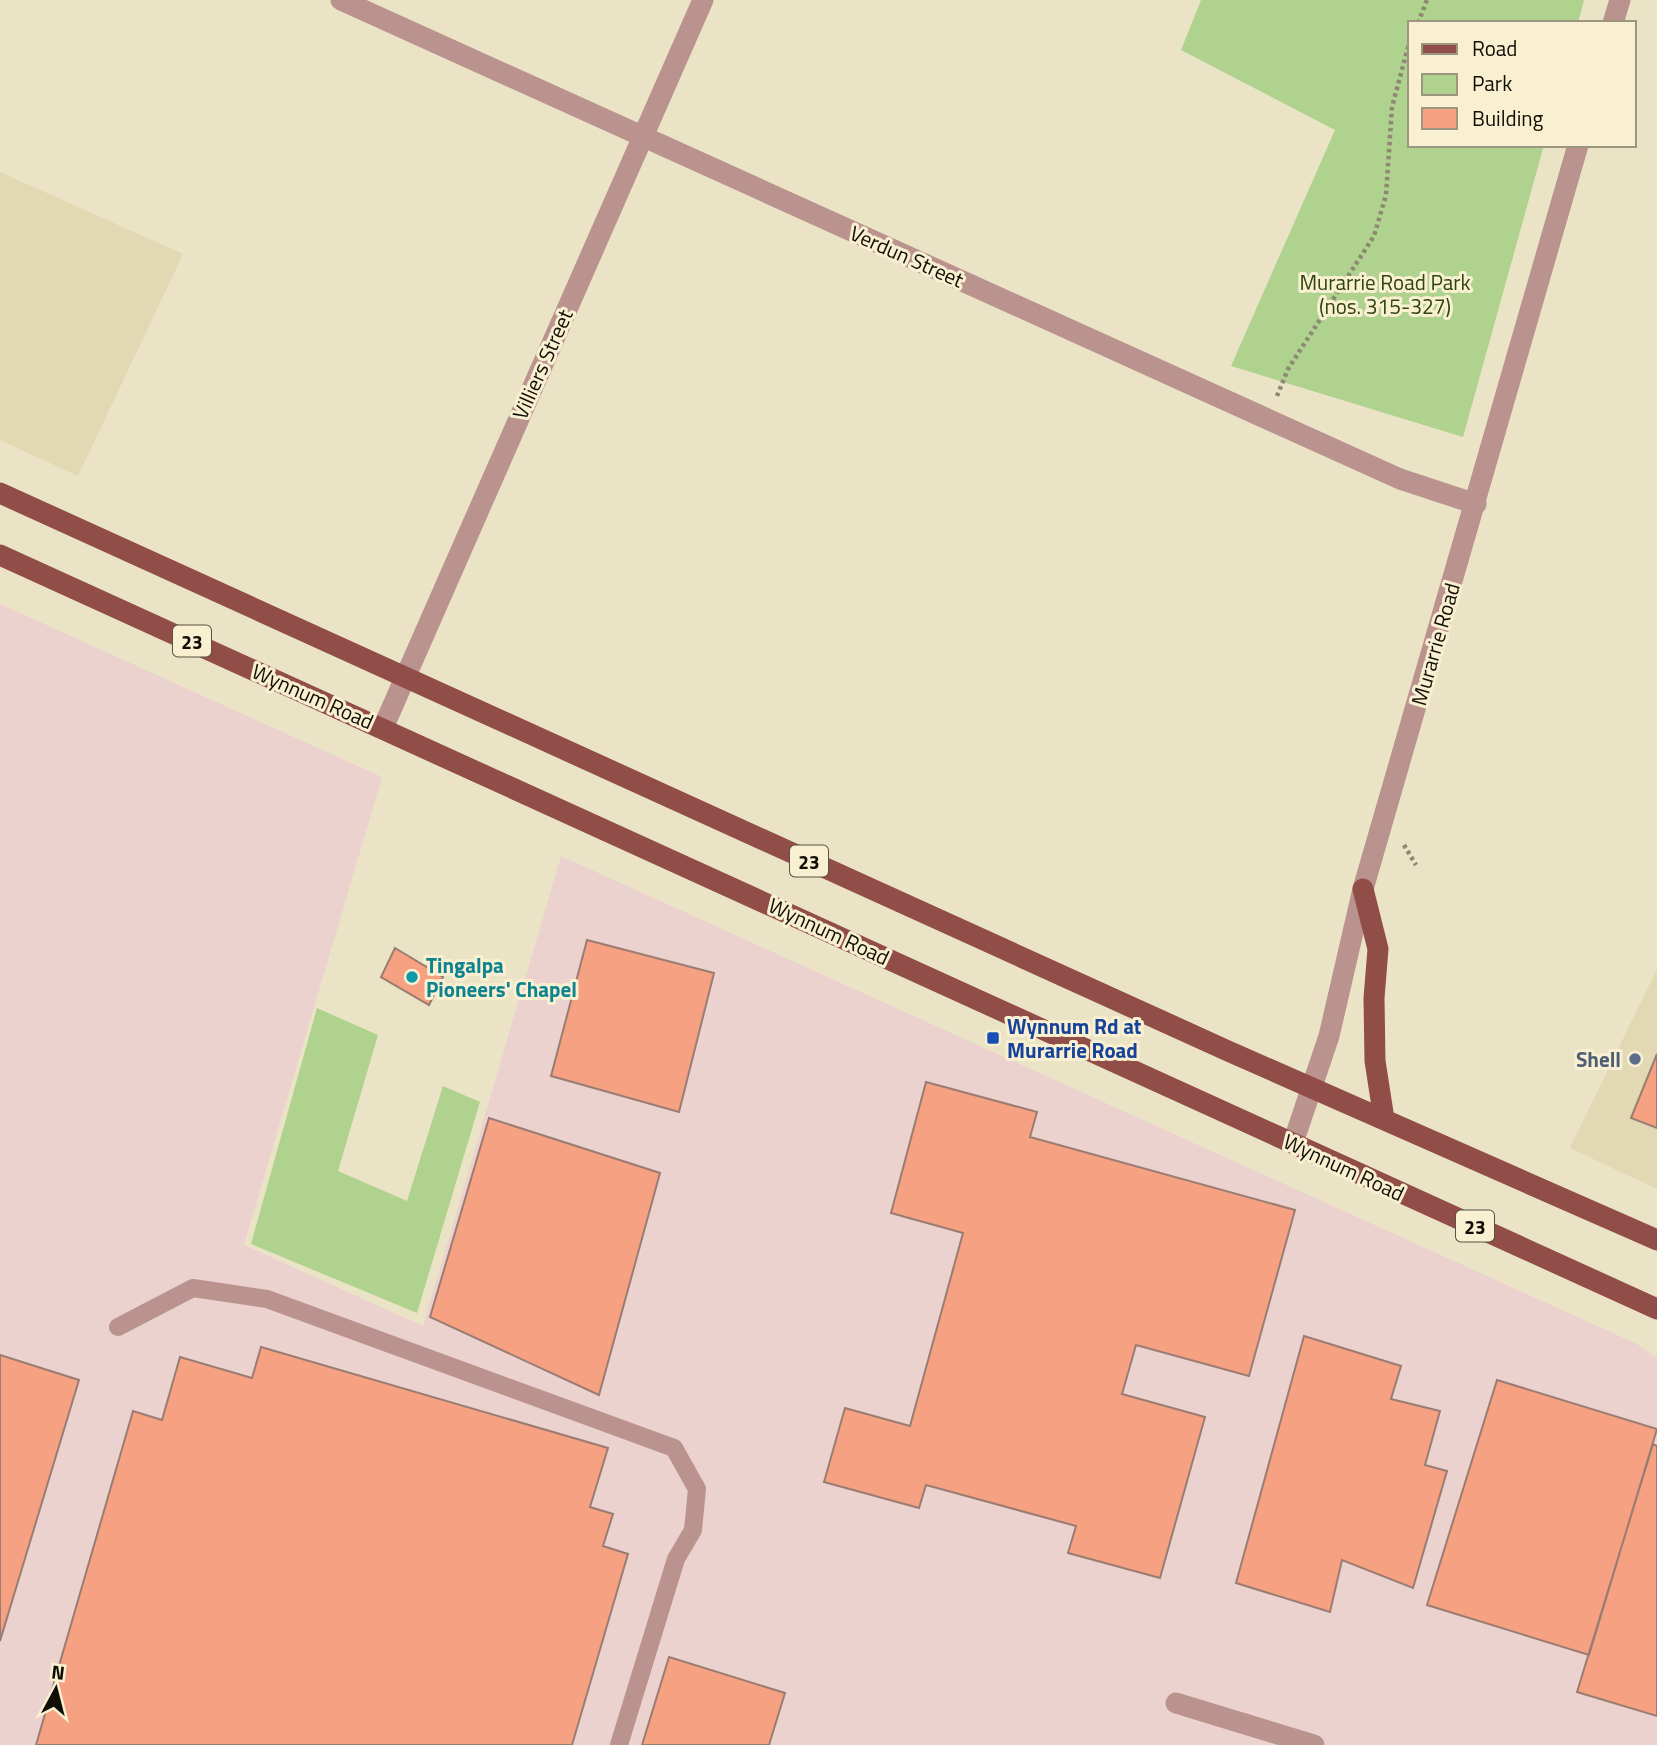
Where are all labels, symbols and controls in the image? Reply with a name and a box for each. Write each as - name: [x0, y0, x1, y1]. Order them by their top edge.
- legend: [1408, 21, 1636, 147]
- text: Road: [1472, 32, 1517, 64]
- text: Park: [1472, 67, 1512, 99]
- text: Building: [1472, 102, 1544, 134]
- street label: Verdun Street: [845, 217, 970, 296]
- park label: Murarrie Road Park (nos. 315-327): [1299, 266, 1471, 322]
- street label: Villiers Street: [503, 303, 581, 424]
- street label: Murarrie Road: [1402, 579, 1468, 709]
- road number: 23: [173, 626, 211, 656]
- street label: Wynnum Road: [247, 655, 379, 737]
- road number: 23: [790, 846, 828, 876]
- street label: Wynnum Road: [763, 889, 895, 973]
- place label: Tingalpa Pioneers' Chapel: [426, 949, 577, 1005]
- marker: Tingalpa Pioneers' Chapel: [404, 969, 420, 985]
- place label: Wynnum Rd at Murarrie Road: [1007, 1010, 1142, 1066]
- marker: Wynnum Rd at Murarrie Road: [985, 1030, 1001, 1046]
- place label: Shell: [1576, 1043, 1621, 1075]
- marker: Shell: [1627, 1051, 1643, 1067]
- street label: Wynnum Road: [1278, 1125, 1410, 1209]
- road number: 23: [1456, 1210, 1494, 1242]
- north arrow: [21, 1654, 91, 1724]
- text: N: [50, 1656, 66, 1687]

